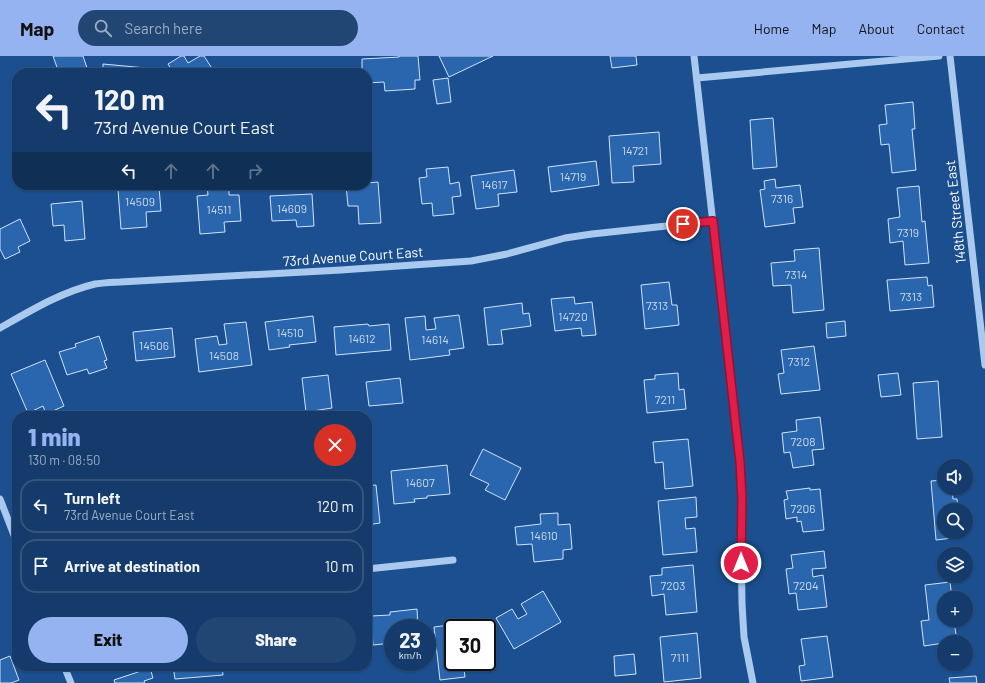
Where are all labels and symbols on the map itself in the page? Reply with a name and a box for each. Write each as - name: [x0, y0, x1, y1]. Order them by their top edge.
- house number: 14721: [622, 143, 648, 157]
- street label: 148th Street East: [941, 159, 969, 265]
- house number: 14719: [560, 169, 586, 183]
- house number: 14617: [481, 177, 508, 191]
- house number: 7316: [771, 191, 793, 205]
- house number: 14509: [125, 194, 155, 208]
- house number: 14609: [277, 201, 307, 215]
- house number: 14511: [206, 202, 232, 216]
- pin: [666, 207, 700, 241]
- house number: 7319: [897, 225, 919, 239]
- street label: 73rd Avenue Court East: [282, 243, 424, 269]
- house number: 7314: [785, 267, 807, 281]
- house number: 7313: [900, 289, 922, 303]
- house number: 7313: [646, 298, 668, 312]
- house number: 14720: [558, 309, 588, 323]
- house number: 14510: [276, 325, 304, 339]
- house number: 14612: [348, 331, 376, 345]
- house number: 14614: [421, 332, 449, 346]
- house number: 14506: [139, 338, 169, 352]
- house number: 14508: [209, 348, 239, 362]
- house number: 7312: [788, 354, 810, 368]
- house number: 7211: [655, 392, 675, 406]
- house number: 7208: [790, 434, 816, 448]
- house number: 14607: [405, 475, 435, 489]
- house number: 7206: [790, 501, 816, 515]
- house number: 14610: [530, 528, 558, 542]
- position arrow: [720, 542, 762, 584]
- house number: 7203: [660, 578, 686, 592]
- house number: 7204: [793, 578, 819, 592]
- speed limit sign: 30: [444, 619, 496, 671]
- house number: 7111: [671, 650, 689, 664]

